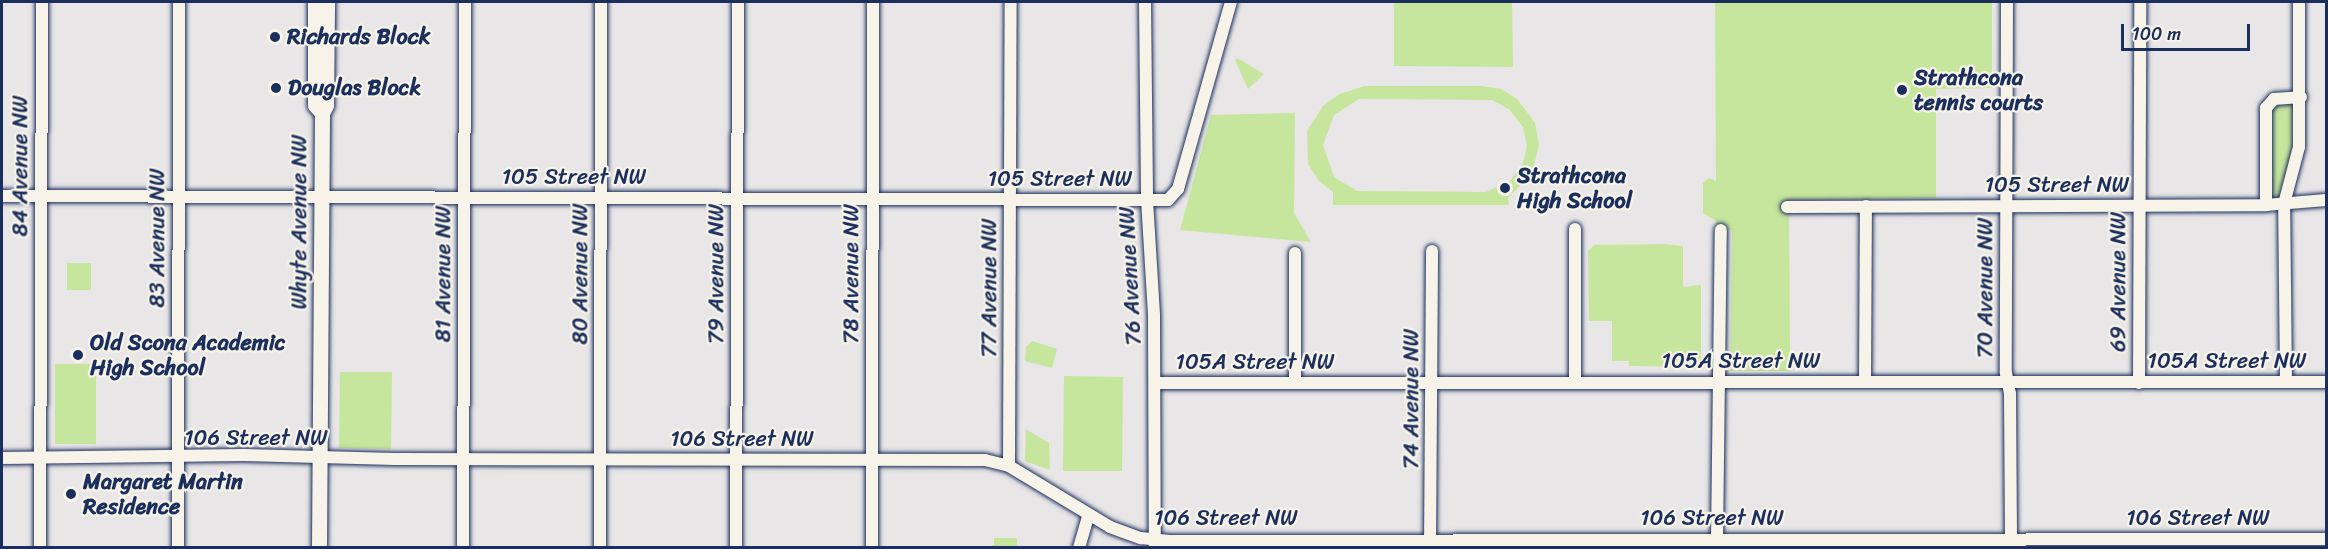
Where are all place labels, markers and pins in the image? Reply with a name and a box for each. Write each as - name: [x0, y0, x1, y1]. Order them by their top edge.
- place label: Richards Block: [287, 24, 430, 50]
- marker: Richards Block: [268, 30, 282, 44]
- place label: Strathcona tennis courts: [1914, 64, 2043, 116]
- place label: Douglas Block: [288, 75, 421, 101]
- marker: Douglas Block: [269, 81, 283, 95]
- marker: Strathcona tennis courts: [1895, 83, 1909, 97]
- place label: Strathcona High School: [1517, 162, 1632, 214]
- marker: Strathcona High School: [1498, 181, 1512, 195]
- place label: Old Scona Academic High School: [90, 329, 286, 380]
- marker: Old Scona Academic High School: [71, 348, 85, 362]
- place label: Margaret Martin Residence: [83, 468, 244, 520]
- marker: Margaret Martin Residence: [64, 487, 78, 501]

